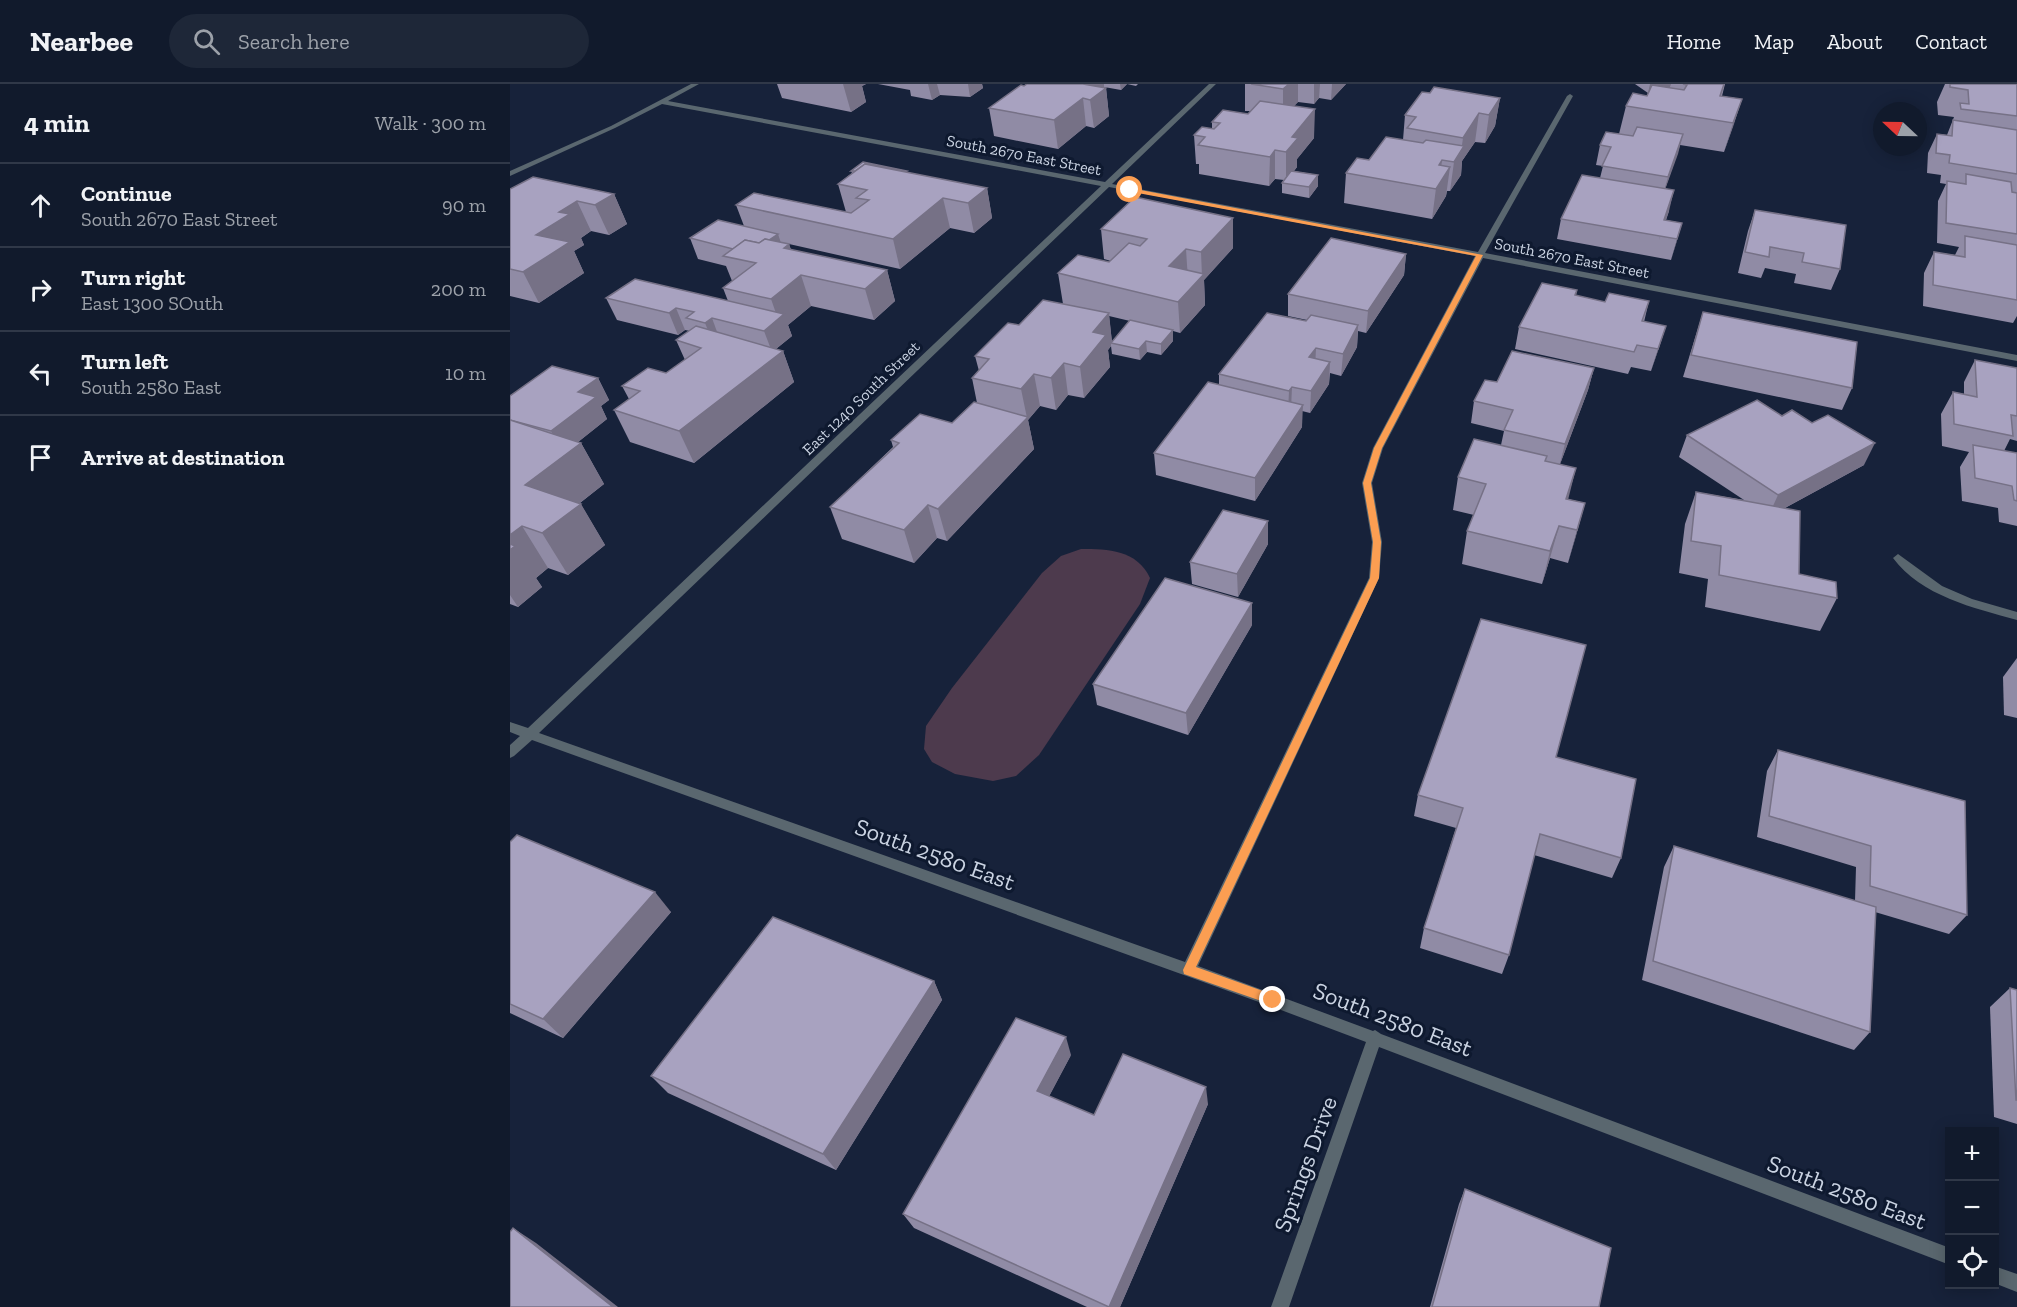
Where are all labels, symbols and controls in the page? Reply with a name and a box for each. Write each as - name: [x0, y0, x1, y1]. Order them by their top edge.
- search box: [169, 14, 589, 68]
- text: Nearbee: [30, 25, 133, 58]
- icon: search: [190, 25, 223, 58]
- text: Search here: [238, 28, 350, 55]
- text: Home: [1667, 29, 1721, 54]
- text: Map: [1754, 29, 1794, 54]
- text: About: [1827, 29, 1882, 54]
- text: Contact: [1915, 29, 1987, 54]
- north arrow: [1873, 102, 1927, 156]
- text: 4 min: [24, 107, 90, 139]
- text: Walk · 300 m: [375, 111, 486, 135]
- street label: South 2670 East Street: [945, 131, 1103, 179]
- route start: [1116, 176, 1142, 202]
- text: Continue: [81, 180, 172, 207]
- icon: ahead: [24, 189, 57, 222]
- text: 90 m: [442, 193, 486, 217]
- text: South 2670 East Street: [81, 207, 277, 231]
- street label: South 2670 East Street: [1493, 234, 1651, 282]
- text: Turn right: [81, 264, 185, 291]
- icon: right: [24, 273, 57, 306]
- text: 200 m: [431, 277, 486, 301]
- text: East 1300 SOuth: [81, 291, 223, 315]
- street label: East 1240 South Street: [798, 337, 924, 459]
- text: Turn left: [81, 348, 168, 375]
- icon: left: [24, 357, 57, 390]
- text: 10 m: [445, 361, 486, 385]
- text: South 2580 East: [81, 375, 221, 399]
- icon: arrive: [24, 441, 57, 474]
- text: Arrive at destination: [81, 444, 284, 471]
- street label: South 2580 East: [851, 812, 1019, 896]
- street label: South 2580 East: [1309, 975, 1477, 1063]
- route end: [1259, 986, 1285, 1012]
- street label: Springs Drive: [1267, 1092, 1343, 1236]
- map controls: [1945, 1127, 1999, 1289]
- button: +: [1945, 1127, 1999, 1181]
- street label: South 2580 East: [1763, 1148, 1931, 1236]
- button: −: [1945, 1181, 1999, 1235]
- button: locate: [1945, 1235, 1999, 1289]

